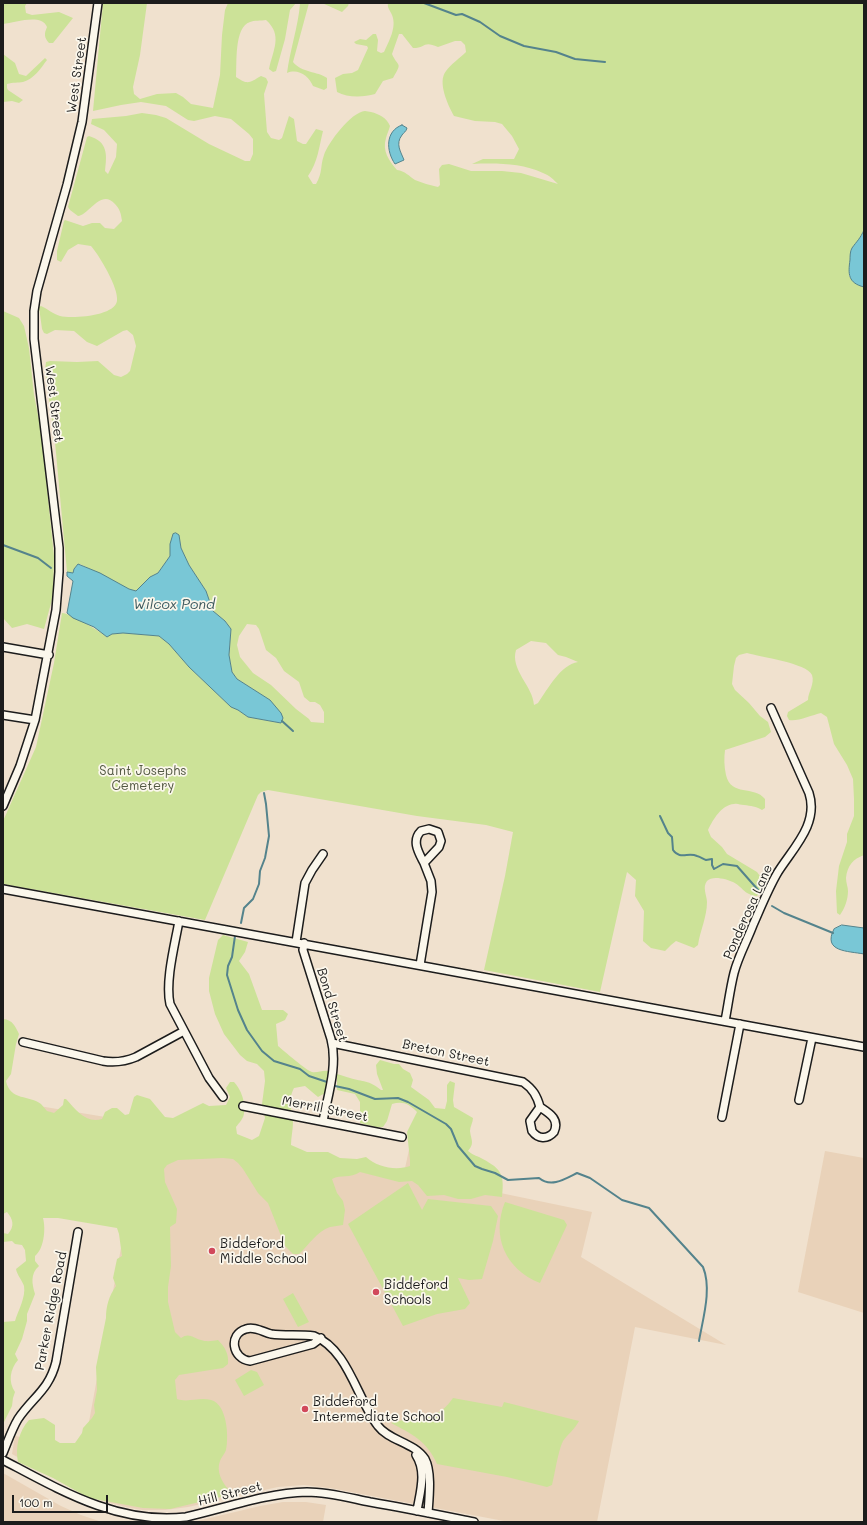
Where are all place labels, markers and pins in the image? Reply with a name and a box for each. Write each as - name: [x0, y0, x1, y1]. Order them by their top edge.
- place label: Biddeford Middle School: [220, 1236, 307, 1267]
- marker: Biddeford Middle School: [207, 1246, 217, 1256]
- place label: Biddeford Schools: [384, 1277, 448, 1308]
- marker: Biddeford Schools: [371, 1287, 381, 1297]
- place label: Biddeford Intermediate School: [313, 1394, 444, 1425]
- marker: Biddeford Intermediate School: [300, 1404, 310, 1414]

